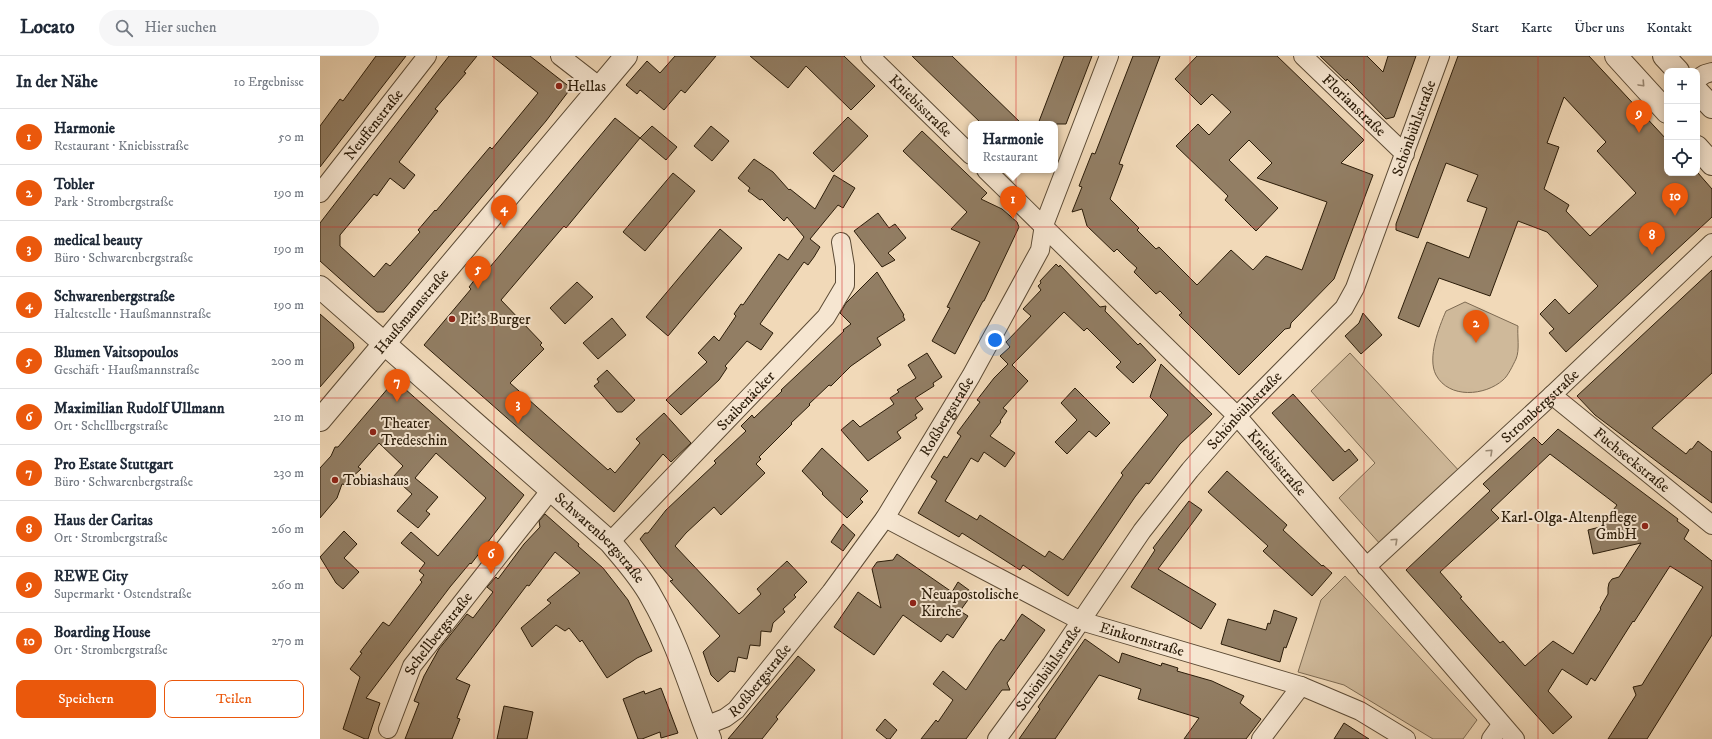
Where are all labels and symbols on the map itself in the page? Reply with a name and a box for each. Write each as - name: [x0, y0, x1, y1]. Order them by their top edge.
- street label: Kniebisstraße: [885, 70, 956, 141]
- street label: Florianstraße: [1318, 70, 1390, 140]
- place label: Hellas: [567, 77, 606, 96]
- street label: Schönbühlstraße: [1387, 77, 1440, 179]
- one-way arrow: [1637, 79, 1644, 86]
- marker: Hellas: [554, 81, 564, 91]
- street label: Neuffenstraße: [340, 85, 407, 164]
- pin: 9: [1626, 100, 1652, 133]
- pin: 10: [1662, 183, 1688, 216]
- pin: 1: [1000, 186, 1026, 219]
- pin: 4: [491, 195, 517, 228]
- pin: 8: [1639, 222, 1665, 255]
- pin: 5: [465, 256, 491, 289]
- street label: Haußmannstraße: [370, 265, 453, 358]
- place label: Pit's Burger: [460, 310, 531, 329]
- pin: 2: [1463, 310, 1489, 343]
- marker: Pit's Burger: [447, 314, 457, 324]
- your location: [985, 330, 1005, 350]
- street label: Strombergstraße: [1497, 365, 1583, 447]
- street label: Staibenäcker: [713, 366, 779, 435]
- street label: Schönbühlstraße: [1203, 367, 1286, 453]
- pin: 7: [384, 369, 410, 402]
- street label: Roßbergstraße: [915, 373, 978, 460]
- pin: 3: [505, 391, 531, 424]
- place label: Theater Tredeschin: [381, 414, 448, 450]
- street label: Fuchseckstraße: [1590, 423, 1674, 497]
- street label: Kniebisstraße: [1243, 426, 1311, 500]
- marker: Theater Tredeschin: [368, 427, 378, 437]
- one-way arrow: [1485, 450, 1493, 457]
- place label: Tobiashaus: [343, 471, 409, 490]
- marker: Tobiashaus: [330, 475, 340, 485]
- street label: Schwarenbergstraße: [551, 488, 649, 587]
- place label: Karl-Olga-Altenpflege GmbH: [1501, 508, 1637, 544]
- marker: Karl-Olga-Altenpflege GmbH: [1640, 521, 1650, 531]
- one-way arrow: [1390, 538, 1398, 546]
- pin: 6: [478, 541, 504, 574]
- place label: Neuapostolische Kirche: [921, 585, 1019, 621]
- street label: Schellbergstraße: [400, 588, 476, 678]
- marker: Neuapostolische Kirche: [908, 598, 918, 608]
- street label: Einkornstraße: [1097, 618, 1187, 661]
- street label: Schönbühlstraße: [1011, 621, 1085, 714]
- street label: Roßbergstraße: [725, 640, 795, 722]

